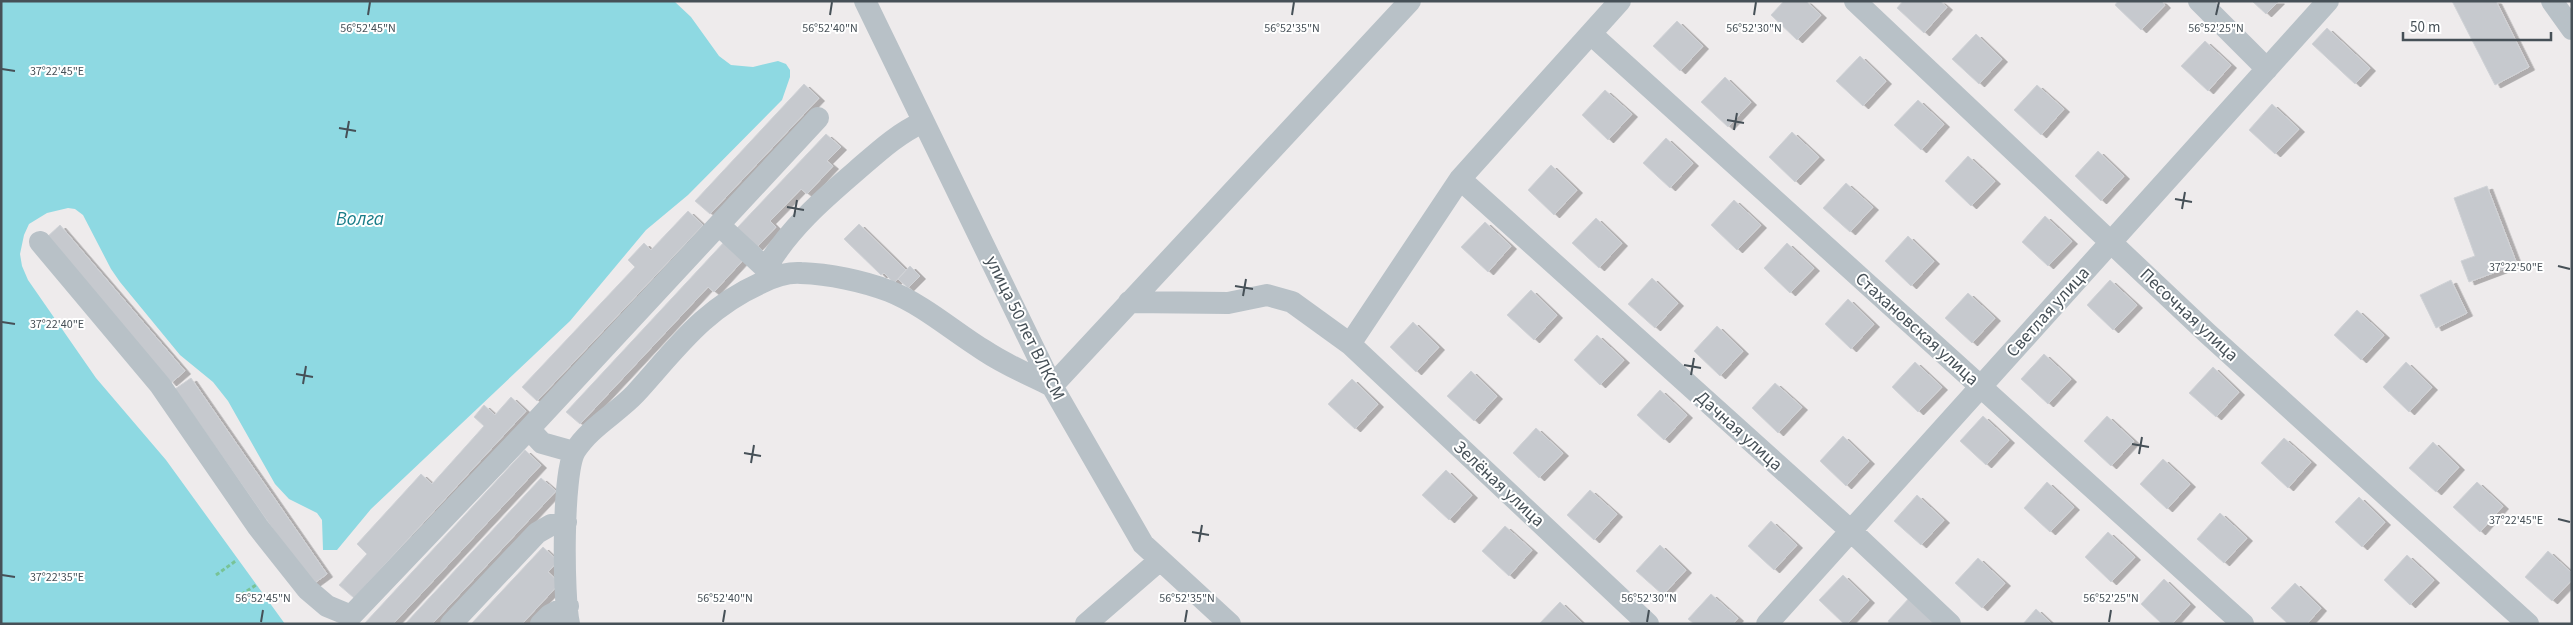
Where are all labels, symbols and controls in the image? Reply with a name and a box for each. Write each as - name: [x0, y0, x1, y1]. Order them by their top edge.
- scale bar: [2403, 10, 2550, 42]
- text: 50 m: [2410, 17, 2440, 38]
- text: 56°52'45"N: [340, 20, 396, 37]
- text: 56°52'40"N: [802, 20, 858, 37]
- text: 56°52'35"N: [1264, 20, 1320, 37]
- text: 56°52'30"N: [1726, 20, 1782, 37]
- text: 56°52'25"N: [2188, 20, 2244, 37]
- text: 37°22'45"E: [30, 63, 84, 80]
- water label: Волга: [336, 206, 384, 233]
- street label: улица 50 лет ВЛКСМ: [979, 252, 1071, 404]
- text: 37°22'50"E: [2489, 259, 2543, 276]
- street label: Светлая улица: [2000, 261, 2096, 363]
- street label: Песочная улица: [2134, 263, 2244, 367]
- street label: Стахановская улица: [1850, 267, 1984, 391]
- text: 37°22'40"E: [30, 316, 84, 333]
- street label: Дачная улица: [1690, 385, 1788, 477]
- street label: Зелёная улица: [1448, 435, 1550, 533]
- text: 37°22'45"E: [2489, 512, 2543, 529]
- text: 37°22'35"E: [30, 569, 84, 586]
- text: 56°52'45"N: [235, 590, 291, 607]
- text: 56°52'40"N: [697, 590, 753, 607]
- text: 56°52'35"N: [1159, 590, 1215, 607]
- text: 56°52'30"N: [1621, 590, 1677, 607]
- text: 56°52'25"N: [2083, 590, 2139, 607]

